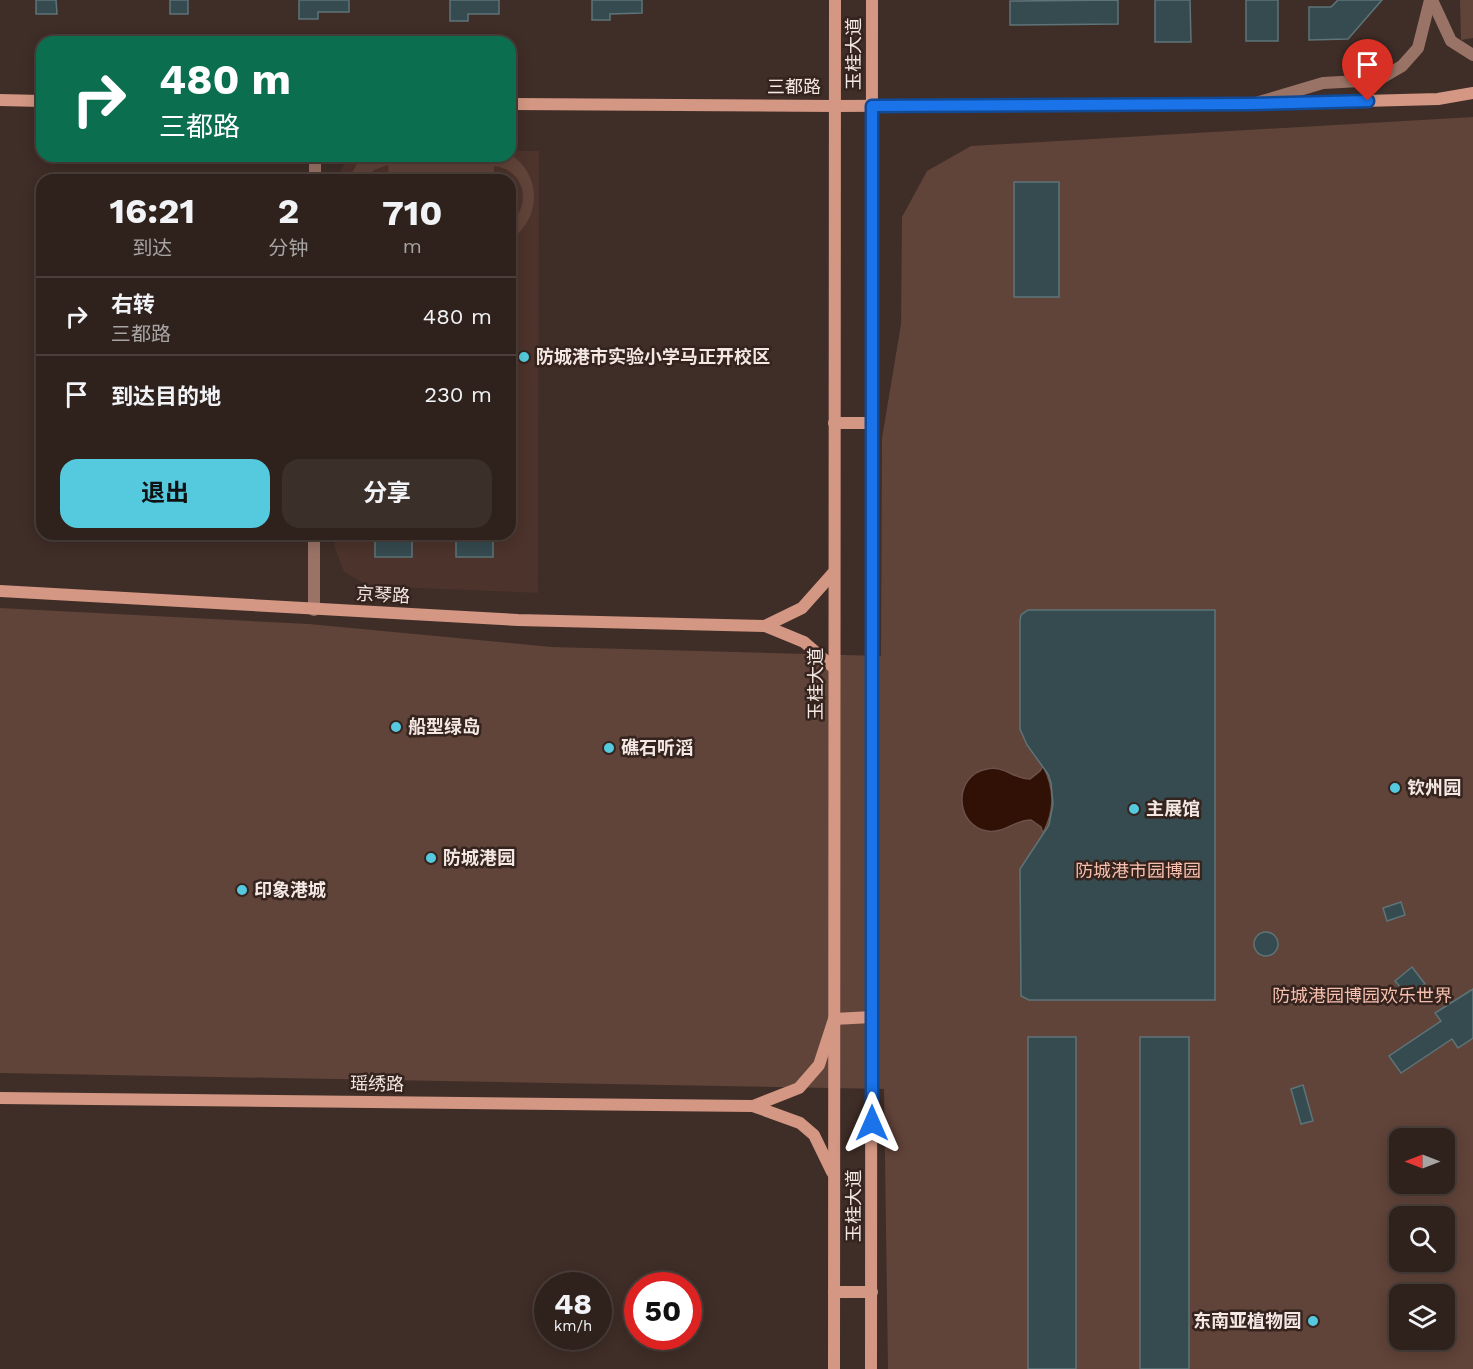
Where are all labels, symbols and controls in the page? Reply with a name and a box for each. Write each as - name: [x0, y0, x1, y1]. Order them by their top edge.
- street label: 玉桂大道: [843, 18, 864, 90]
- pin: [1342, 39, 1393, 101]
- icon: arrive: [1351, 48, 1384, 81]
- text: 480 m: [159, 55, 291, 104]
- icon: right: [60, 60, 138, 138]
- street label: 三都路: [767, 76, 821, 97]
- text: 三都路: [159, 111, 240, 143]
- text: 16:21: [109, 190, 195, 232]
- text: 2: [278, 190, 299, 232]
- text: 710: [382, 192, 443, 234]
- text: m: [403, 234, 422, 258]
- text: 到达: [132, 236, 172, 260]
- text: 分钟: [268, 236, 308, 260]
- text: 右转: [111, 292, 155, 317]
- icon: right: [60, 300, 93, 333]
- text: 480 m: [423, 304, 492, 329]
- text: 三都路: [111, 322, 171, 346]
- place label: 防城港市实验小学马正开校区: [536, 346, 770, 367]
- marker: 防城港市实验小学马正开校区: [517, 350, 531, 364]
- icon: arrive: [60, 378, 93, 411]
- text: 230 m: [424, 382, 492, 407]
- text: 到达目的地: [111, 384, 221, 409]
- button: 退出: [60, 459, 270, 528]
- button: 分享: [282, 459, 492, 528]
- street label: 京琴路: [356, 583, 411, 606]
- street label: 玉桂大道: [805, 648, 826, 720]
- place label: 船型绿岛: [408, 716, 480, 737]
- marker: 船型绿岛: [389, 720, 403, 734]
- place label: 礁石听滔: [621, 737, 693, 758]
- marker: 礁石听滔: [602, 741, 616, 755]
- place label: 钦州园: [1407, 777, 1461, 798]
- marker: 钦州园: [1388, 781, 1402, 795]
- place label: 主展馆: [1146, 798, 1200, 819]
- marker: 主展馆: [1127, 802, 1141, 816]
- place label: 防城港园: [443, 847, 515, 868]
- marker: 防城港园: [424, 851, 438, 865]
- park label: 防城港市园博园: [1075, 860, 1201, 881]
- place label: 印象港城: [254, 879, 326, 900]
- marker: 印象港城: [235, 883, 249, 897]
- park label: 防城港园博园欢乐世界: [1272, 985, 1452, 1006]
- street label: 瑶绣路: [350, 1073, 404, 1094]
- position arrow: [840, 1091, 904, 1155]
- north arrow: [1389, 1128, 1455, 1194]
- map controls: [1389, 1128, 1455, 1350]
- street label: 玉桂大道: [843, 1170, 864, 1242]
- button: search: [1389, 1206, 1455, 1272]
- speed limit sign: 50: [624, 1272, 702, 1350]
- button: layers: [1389, 1284, 1455, 1350]
- text: 48: [554, 1286, 592, 1321]
- place label: 东南亚植物园: [1193, 1310, 1301, 1331]
- marker: 东南亚植物园: [1306, 1314, 1320, 1328]
- text: km/h: [554, 1317, 592, 1335]

